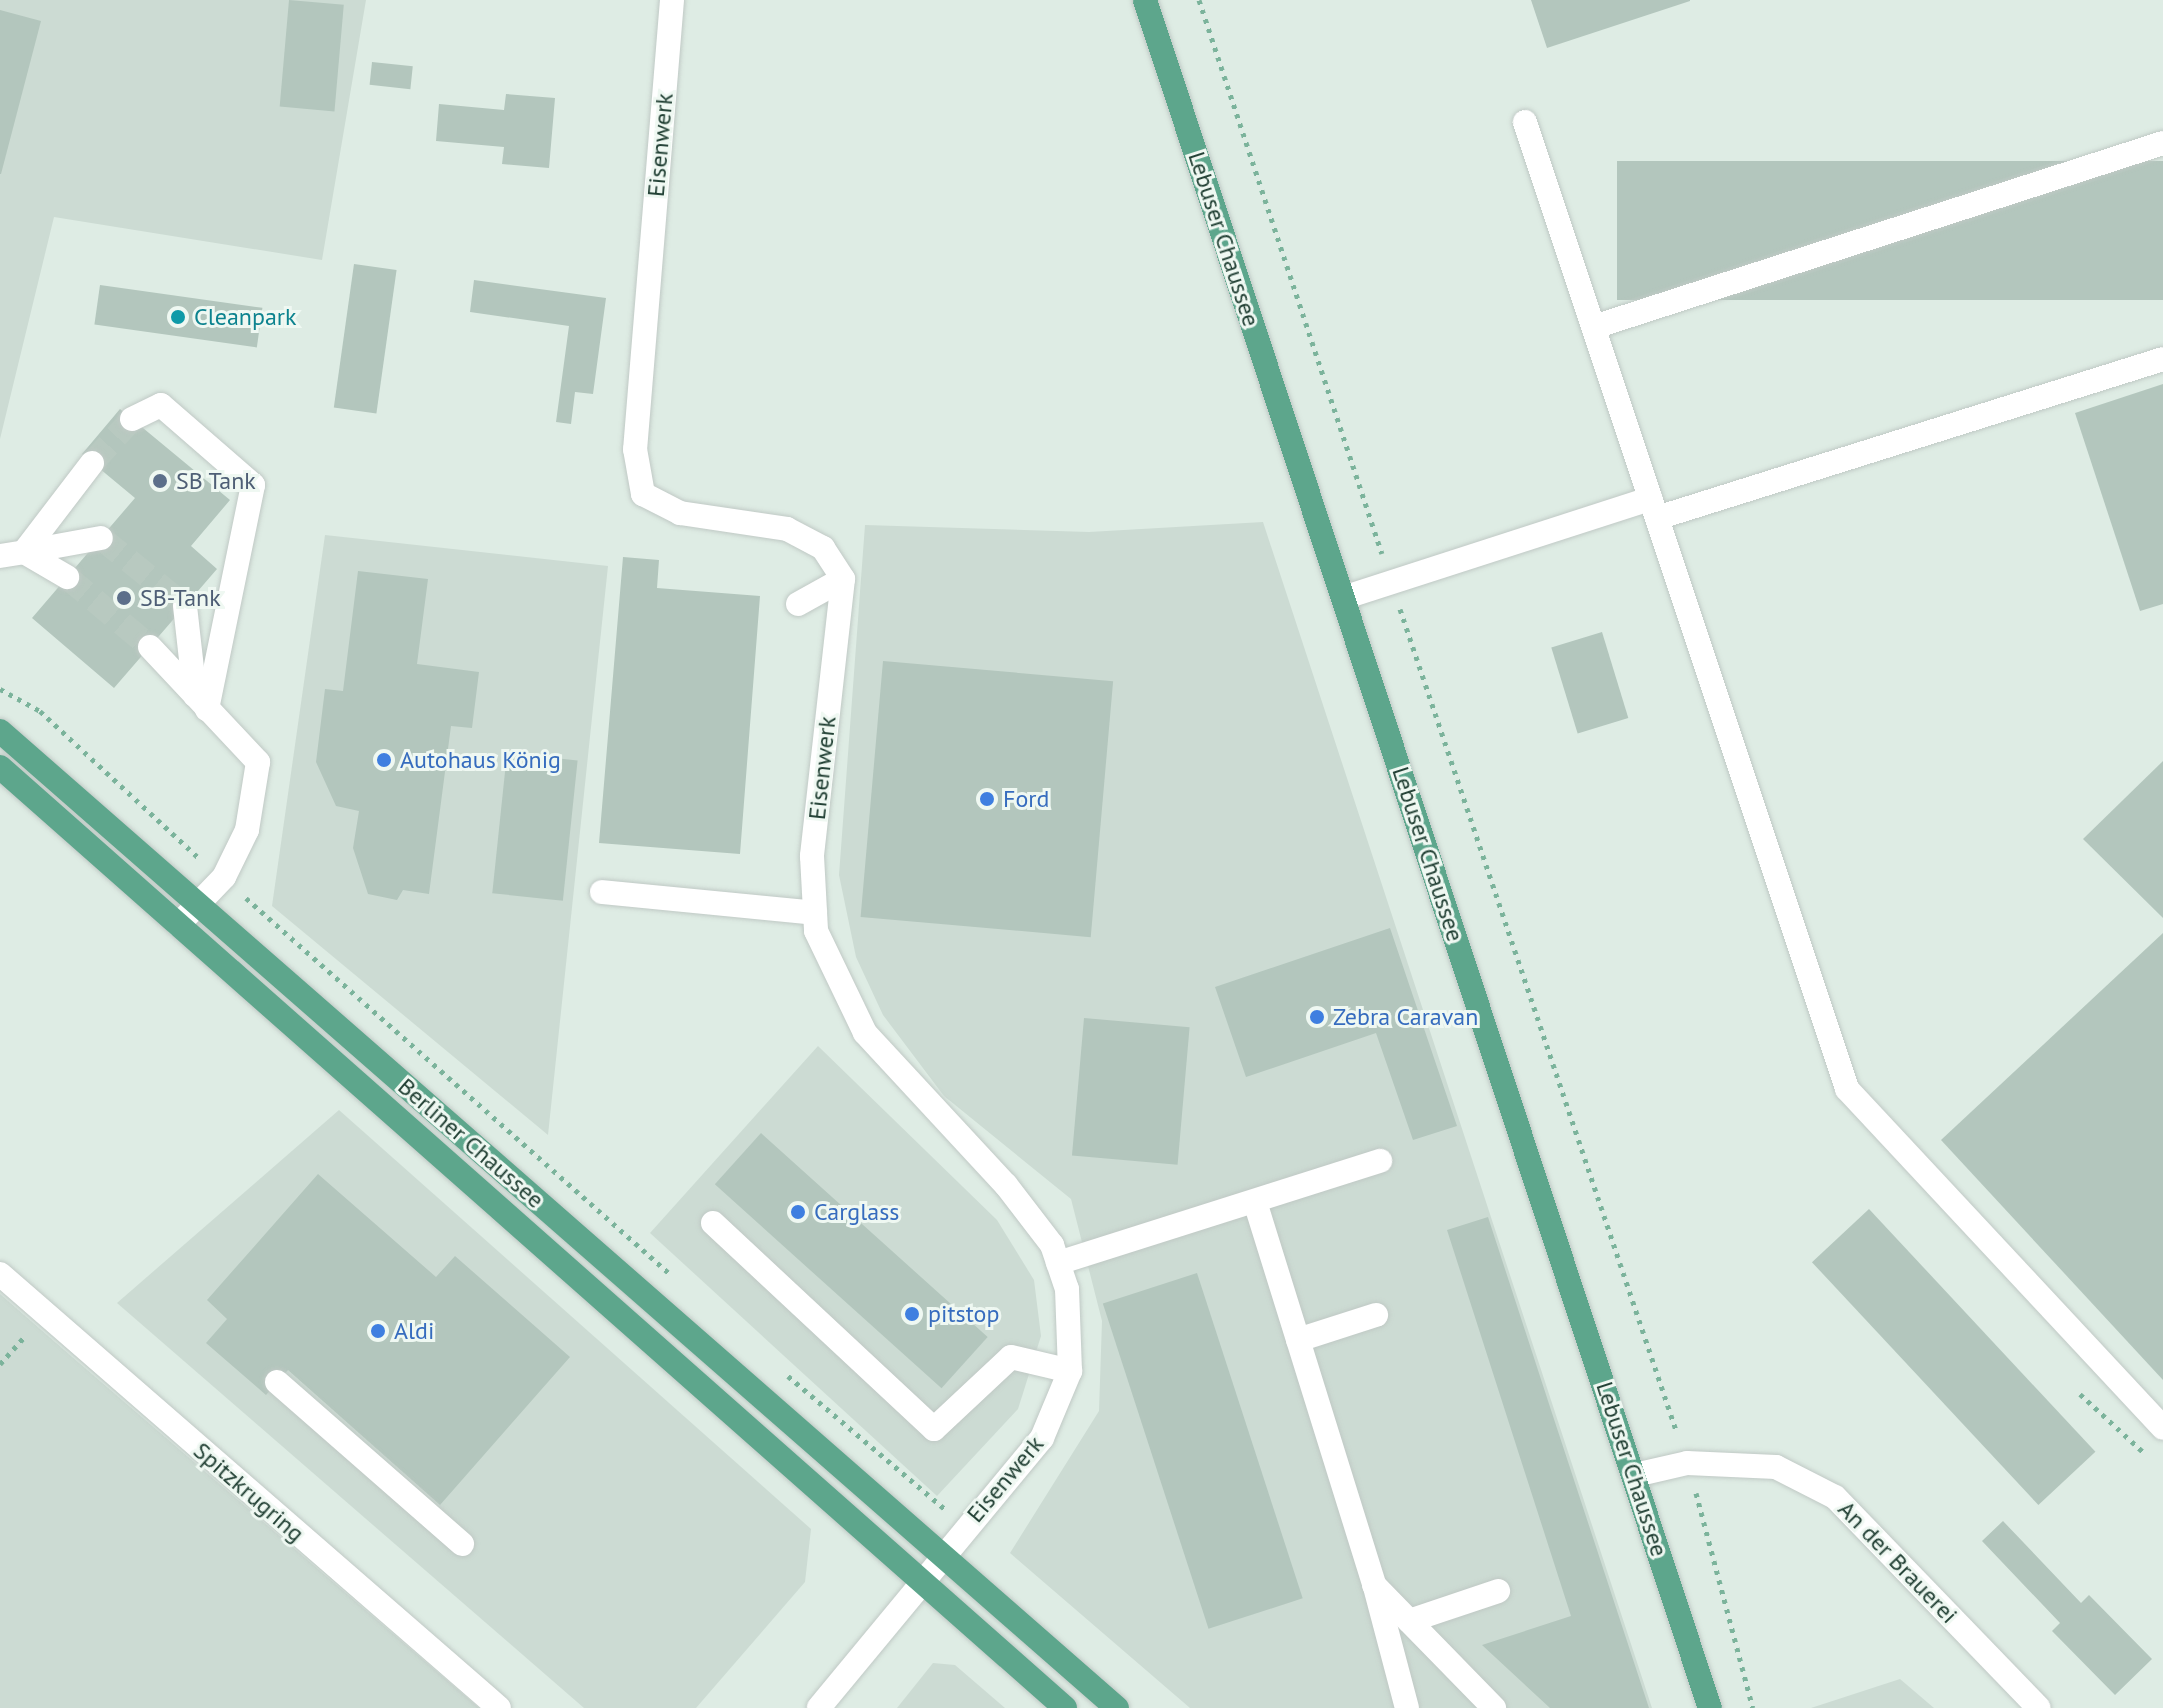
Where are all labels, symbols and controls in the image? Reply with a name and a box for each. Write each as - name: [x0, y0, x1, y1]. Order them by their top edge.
- street label: Eisenwerk: [641, 92, 679, 198]
- street label: Lebuser Chaussee: [1182, 148, 1266, 330]
- place label: Cleanpark: [194, 303, 296, 331]
- marker: Cleanpark: [169, 308, 187, 326]
- place label: SB Tank: [176, 467, 256, 495]
- marker: SB Tank: [151, 472, 169, 490]
- place label: SB-Tank: [140, 584, 221, 612]
- marker: SB-Tank: [115, 589, 133, 607]
- street label: Eisenwerk: [802, 715, 842, 821]
- place label: Autohaus König: [400, 746, 561, 774]
- marker: Autohaus König: [375, 751, 393, 769]
- street label: Lebuser Chaussee: [1386, 763, 1470, 945]
- place label: Ford: [1003, 785, 1049, 813]
- marker: Ford: [978, 790, 996, 808]
- place label: Zebra Caravan: [1333, 1003, 1478, 1031]
- marker: Zebra Caravan: [1308, 1008, 1326, 1026]
- street label: Berliner Chaussee: [392, 1072, 550, 1214]
- place label: Carglass: [814, 1198, 899, 1226]
- marker: Carglass: [789, 1203, 807, 1221]
- place label: pitstop: [928, 1300, 999, 1328]
- marker: pitstop: [903, 1305, 921, 1323]
- place label: Aldi: [394, 1317, 434, 1345]
- marker: Aldi: [369, 1322, 387, 1340]
- street label: Lebuser Chaussee: [1590, 1378, 1674, 1560]
- street label: Eisenwerk: [961, 1430, 1049, 1528]
- street label: Spitzkrugring: [188, 1436, 310, 1548]
- street label: An der Brauerei: [1832, 1495, 1964, 1629]

